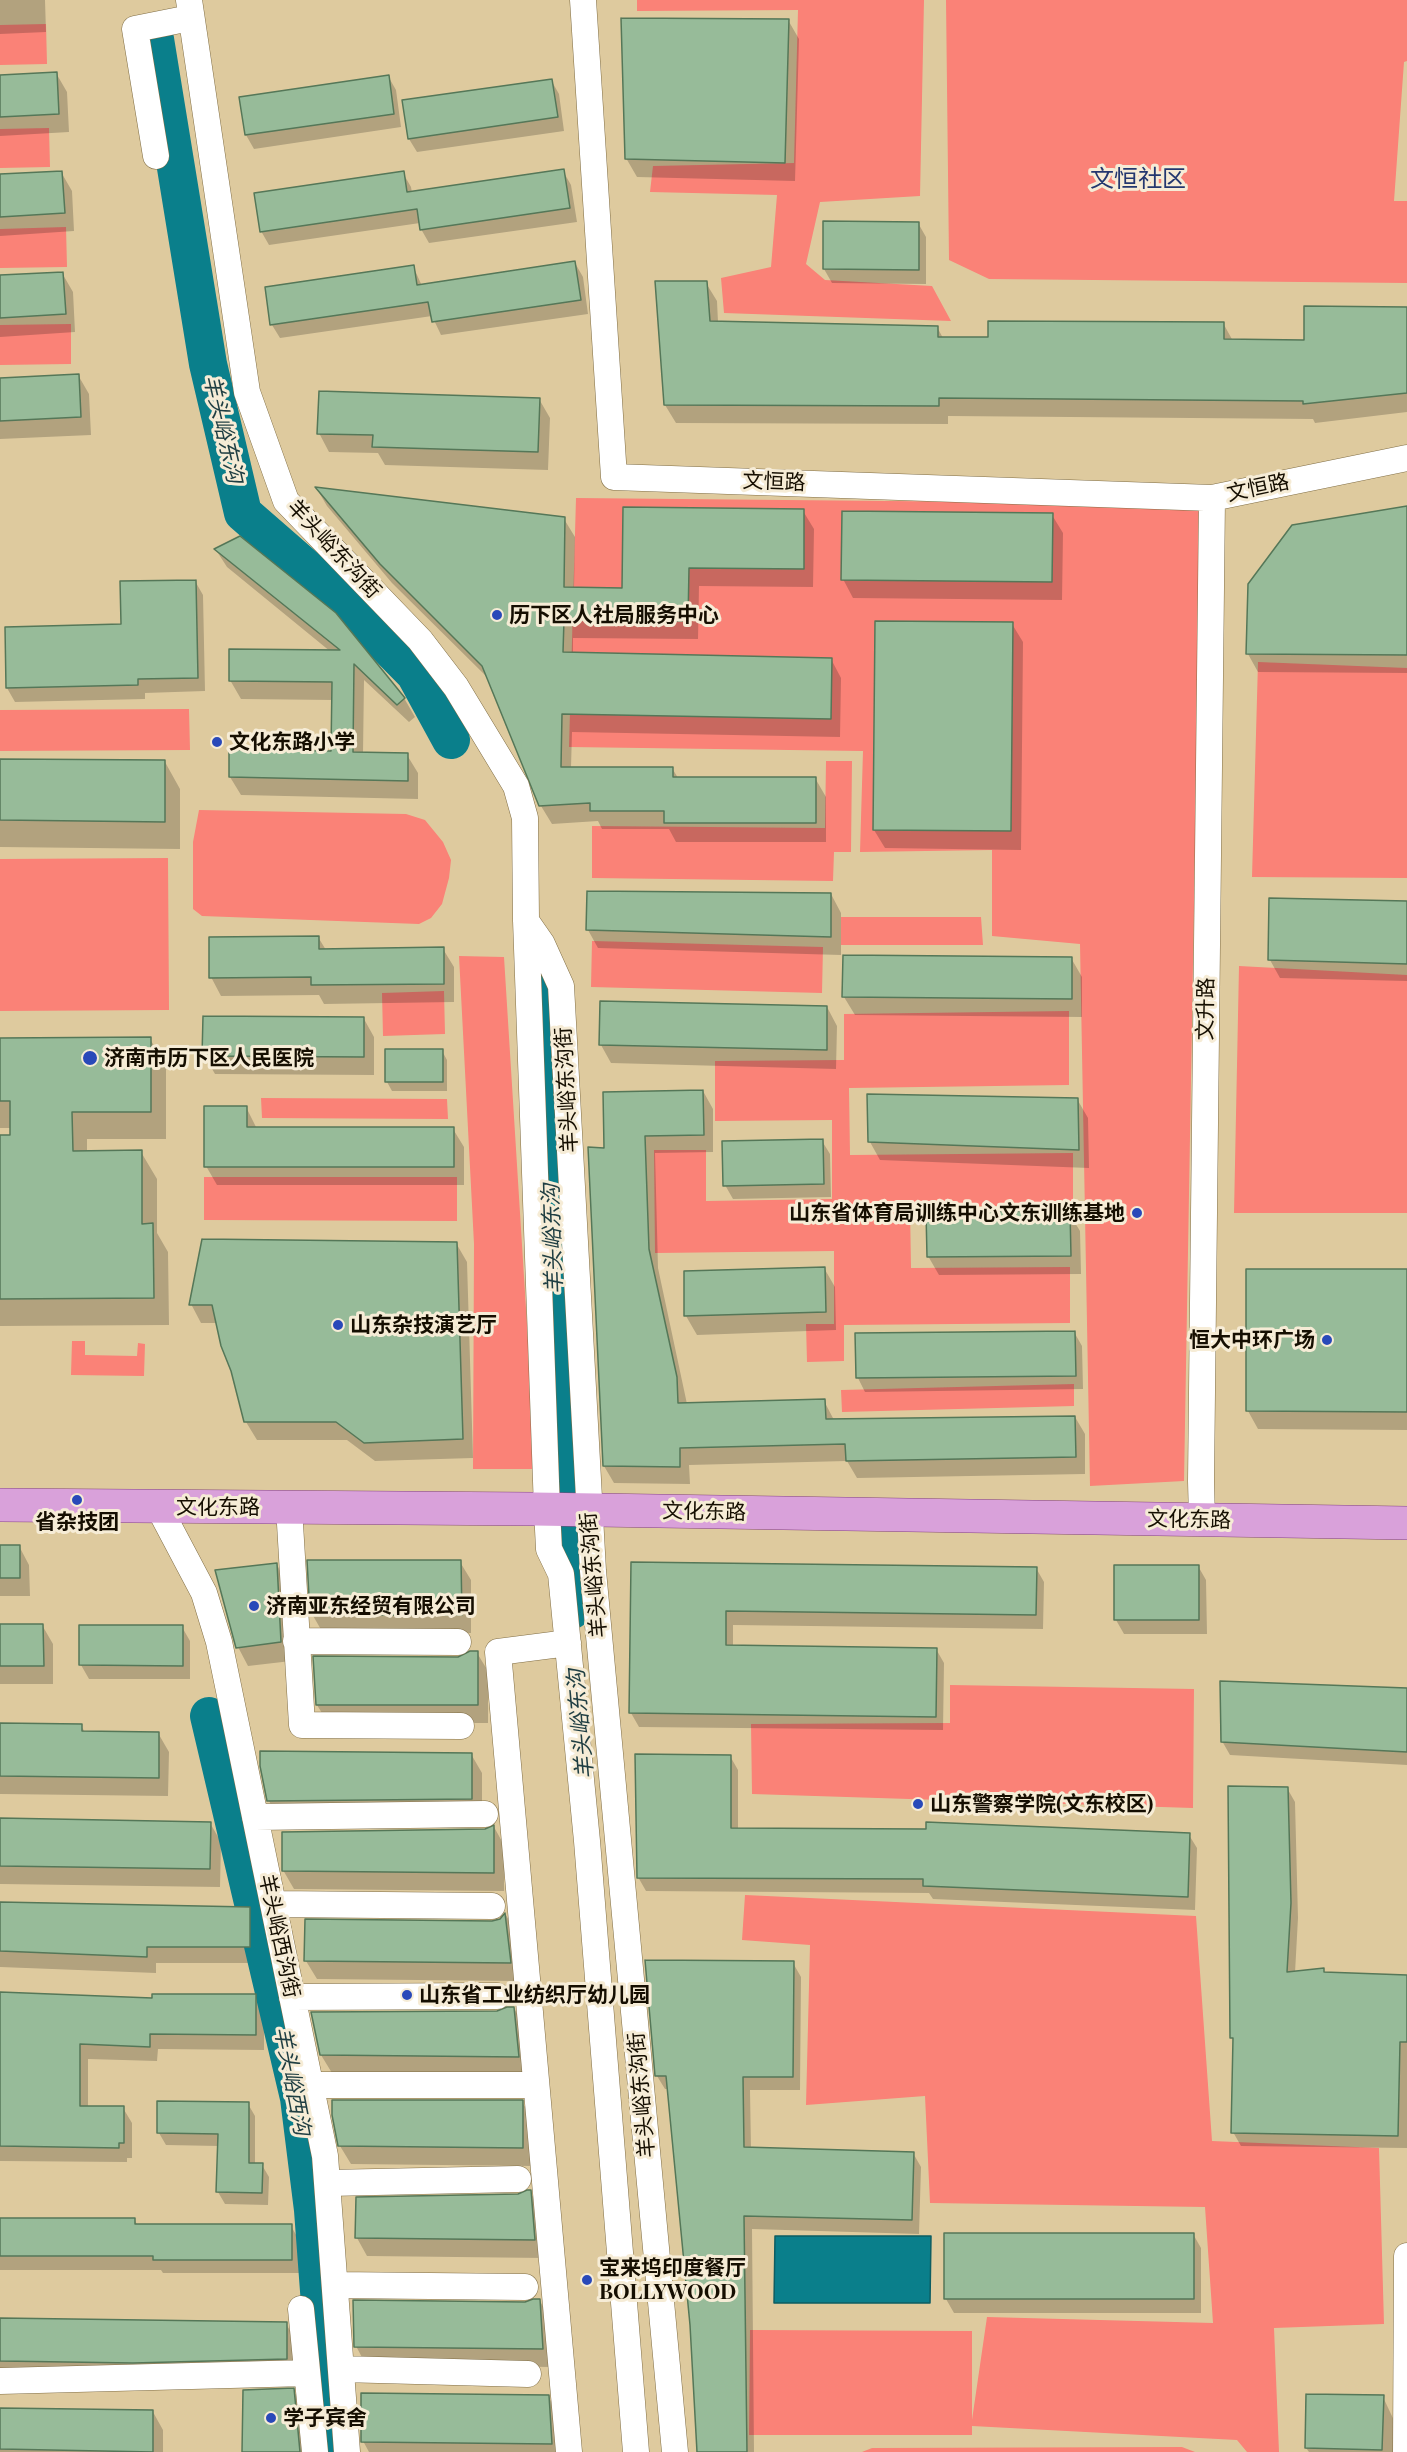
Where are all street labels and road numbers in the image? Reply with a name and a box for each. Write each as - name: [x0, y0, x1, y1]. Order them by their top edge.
- street label: 文恒路: [742, 468, 806, 496]
- street label: 文恒路: [1225, 469, 1291, 507]
- street label: 羊头峪东沟街: [282, 494, 386, 604]
- street label: 文升路: [1193, 977, 1219, 1041]
- street label: 羊头峪东沟街: [551, 1026, 583, 1154]
- street label: 文化东路: [176, 1494, 260, 1520]
- street label: 文化东路: [662, 1499, 746, 1525]
- street label: 文化东路: [1147, 1507, 1231, 1533]
- street label: 羊头峪东沟街: [576, 1511, 612, 1639]
- street label: 羊头峪西沟街: [254, 1872, 304, 2000]
- street label: 羊头峪东沟街: [624, 2031, 660, 2159]

